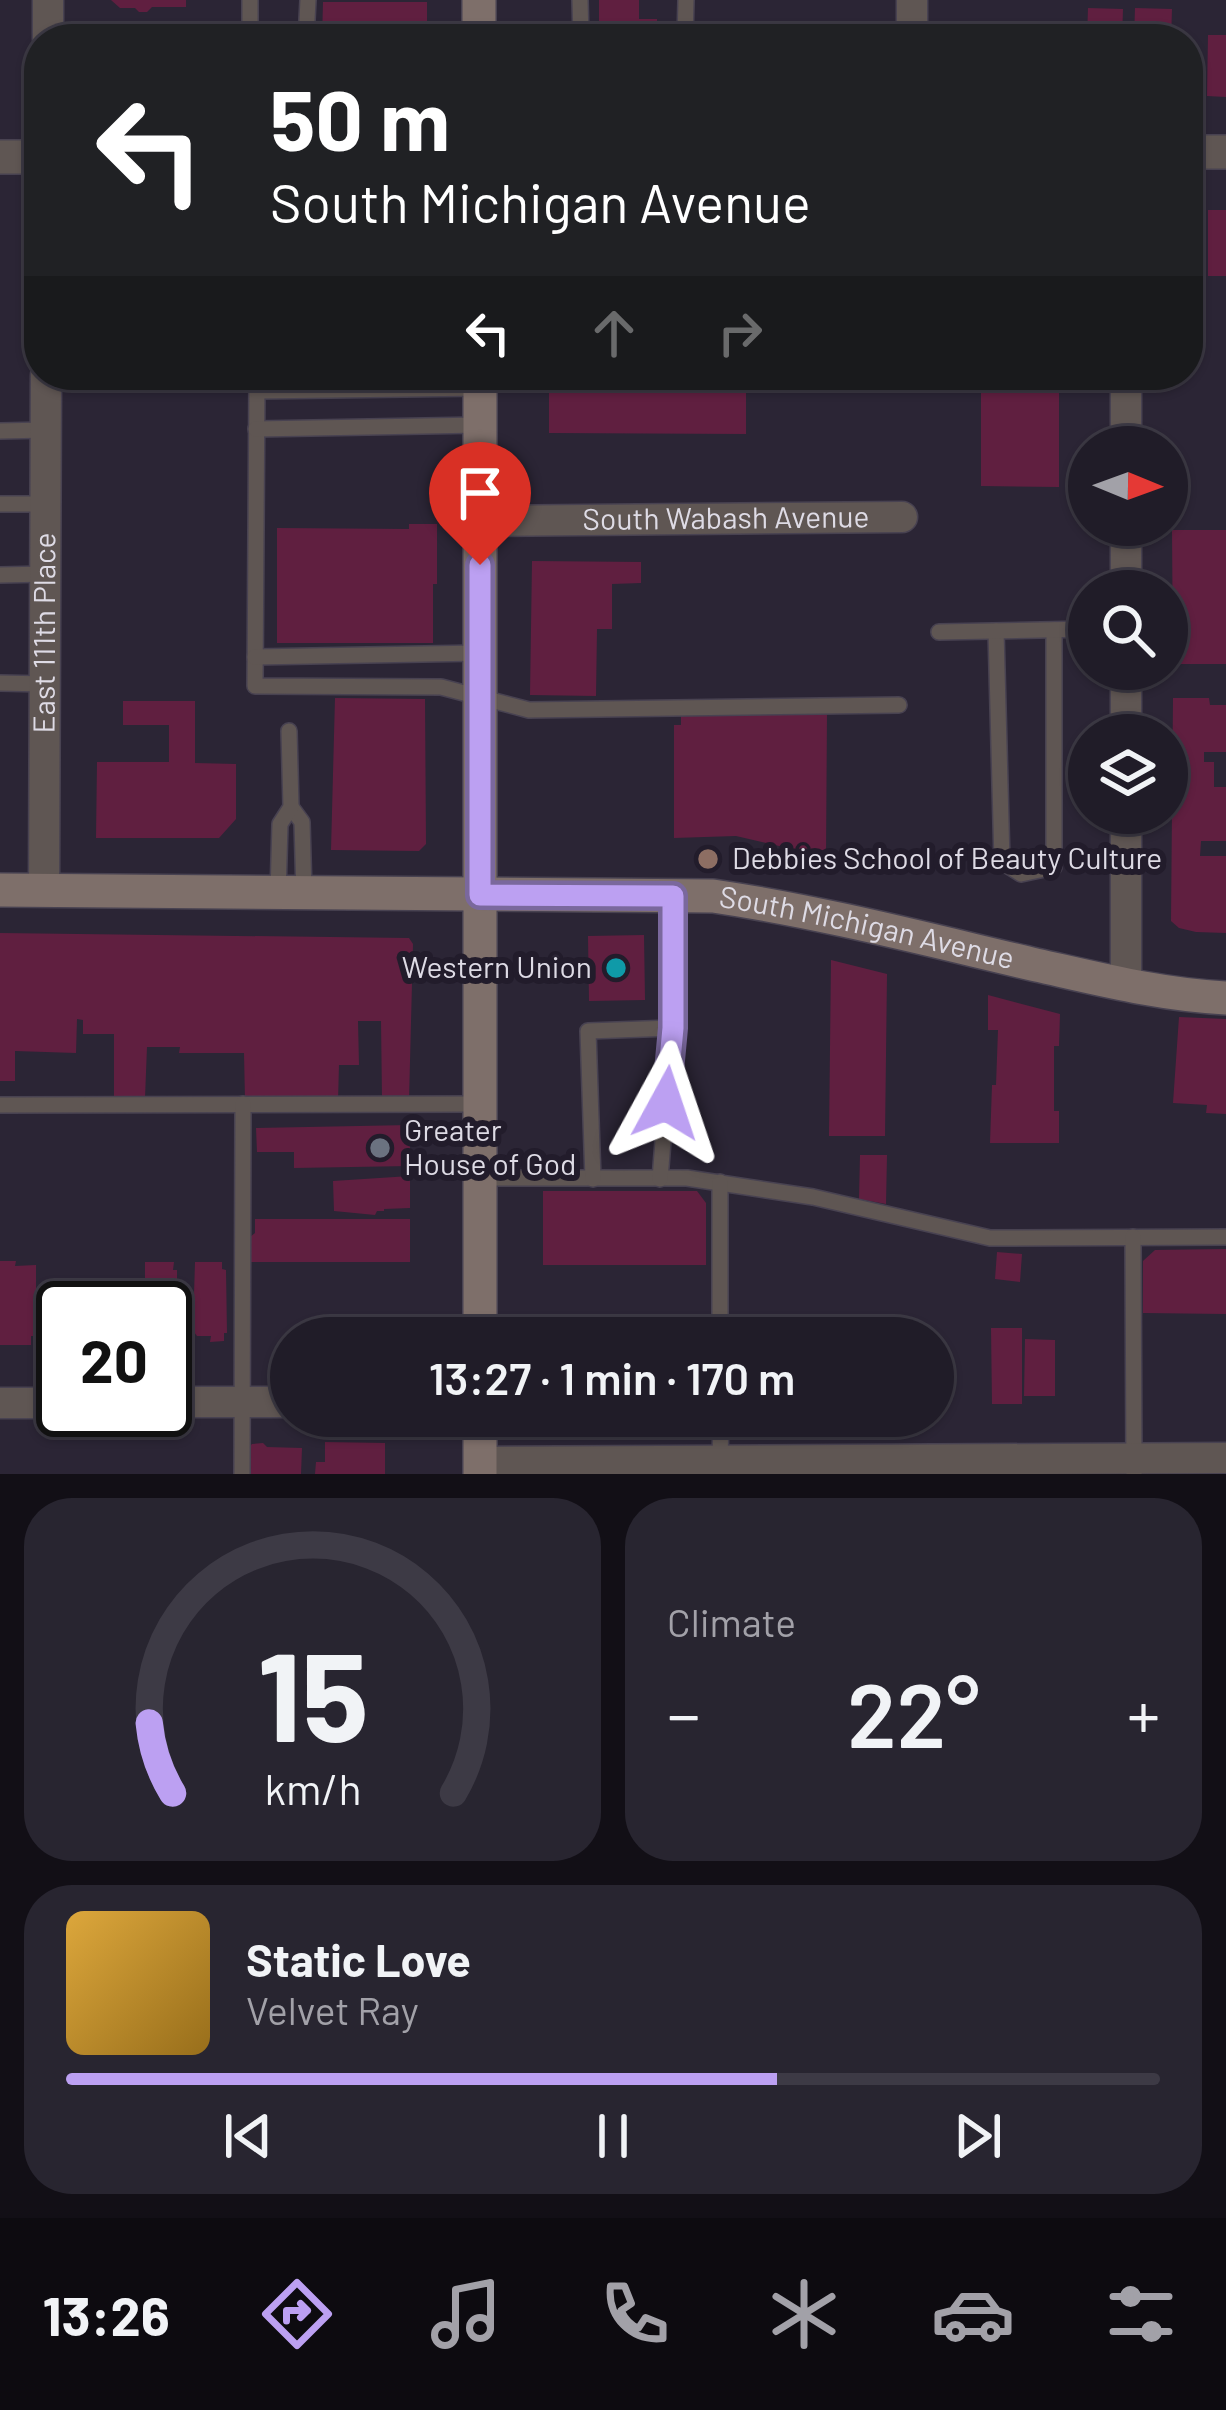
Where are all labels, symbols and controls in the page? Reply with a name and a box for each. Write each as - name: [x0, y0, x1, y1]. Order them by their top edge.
- text: 50 m: [270, 67, 450, 168]
- icon: left: [72, 72, 228, 228]
- text: South Michigan Avenue: [270, 169, 811, 234]
- icon: left: [455, 300, 521, 366]
- icon: ahead: [581, 300, 647, 366]
- icon: right: [707, 300, 773, 366]
- north arrow: [1068, 426, 1188, 546]
- map controls: [1068, 426, 1188, 834]
- pin: [429, 442, 531, 565]
- icon: arrive: [447, 460, 513, 526]
- street label: South Wabash Avenue: [582, 497, 870, 536]
- street label: East 111th Place: [25, 532, 61, 734]
- button: search: [1068, 570, 1188, 690]
- button: layers: [1068, 714, 1188, 834]
- place label: Debbies School of Beauty Culture: [732, 839, 1162, 875]
- marker: Debbies School of Beauty Culture: [695, 846, 721, 872]
- street label: South Michigan Avenue: [717, 877, 1018, 975]
- place label: Western Union: [402, 948, 592, 984]
- marker: Western Union: [603, 955, 629, 981]
- position arrow: [603, 1040, 729, 1166]
- place label: Greater House of God: [404, 1111, 576, 1181]
- marker: Greater House of God: [367, 1135, 393, 1161]
- speed limit sign: 20: [36, 1281, 192, 1437]
- text: 13:27 · 1 min · 170 m: [429, 1350, 795, 1404]
- text: Climate: [667, 1598, 796, 1645]
- text: 15: [257, 1617, 368, 1767]
- text: 22°: [847, 1658, 980, 1766]
- text: −: [667, 1673, 700, 1752]
- text: +: [1127, 1673, 1160, 1752]
- text: km/h: [264, 1761, 361, 1813]
- text: Static Love: [246, 1932, 471, 1986]
- text: Velvet Ray: [246, 1986, 419, 2033]
- icon: previous: [215, 2103, 281, 2169]
- icon: pause: [580, 2103, 646, 2169]
- icon: next: [945, 2103, 1011, 2169]
- icon: directions: [255, 2272, 339, 2356]
- icon: music: [424, 2272, 508, 2356]
- icon: phone: [593, 2272, 677, 2356]
- icon: climate: [762, 2272, 846, 2356]
- icon: car: [931, 2272, 1015, 2356]
- icon: filters: [1099, 2272, 1183, 2356]
- text: 13:26: [42, 2282, 170, 2347]

